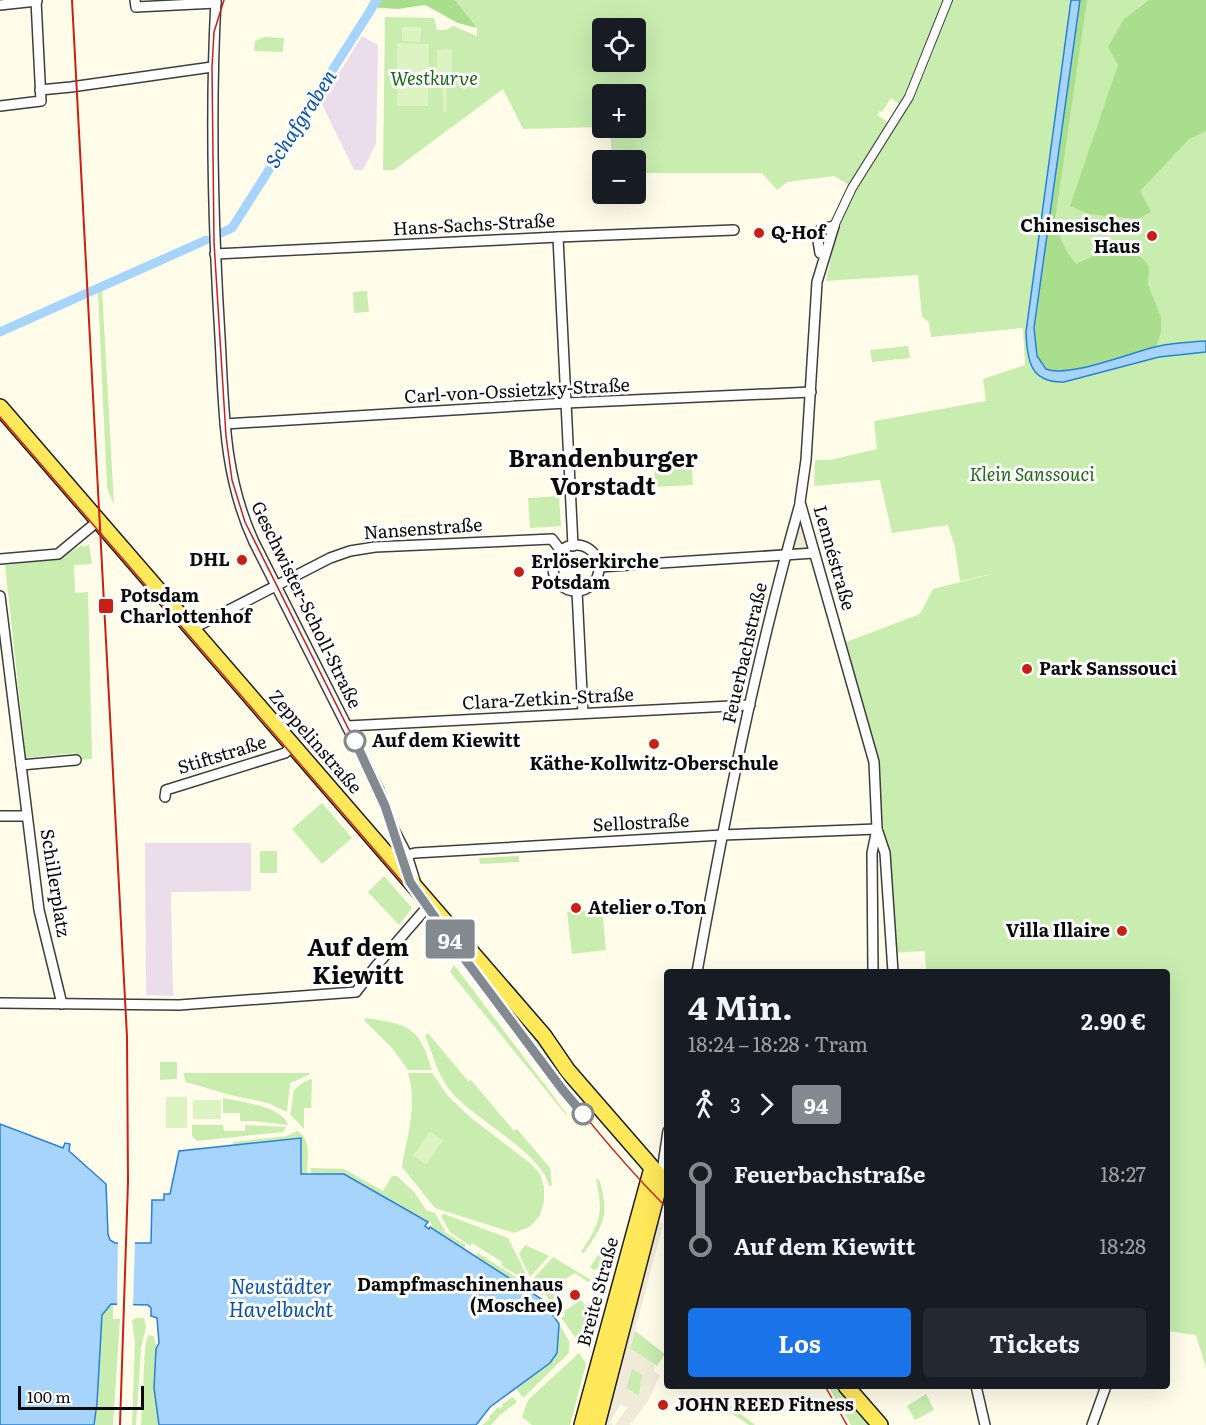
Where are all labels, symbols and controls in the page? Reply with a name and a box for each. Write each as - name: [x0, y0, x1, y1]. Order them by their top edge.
- map controls: [592, 18, 646, 204]
- button: locate: [592, 18, 646, 72]
- water label: Schafgraben: [256, 63, 342, 173]
- park label: Westkurve: [390, 64, 478, 91]
- button: +: [592, 84, 646, 138]
- button: −: [592, 150, 646, 204]
- street label: Hans-Sachs-Straße: [392, 206, 556, 241]
- place label: Chinesisches Haus: [1020, 211, 1140, 259]
- place label: Q-Hof: [771, 218, 828, 245]
- marker: Q-Hof: [752, 226, 766, 240]
- marker: Chinesisches Haus: [1145, 229, 1159, 243]
- street label: Carl-von-Ossietzky-Straße: [403, 370, 630, 409]
- district label: Brandenburger Vorstadt: [508, 439, 698, 502]
- park label: Klein Sanssouci: [969, 460, 1095, 487]
- street label: Geschwister-Scholl-Straße: [245, 496, 369, 713]
- street label: Lennéstraße: [808, 502, 863, 613]
- street label: Nansenstraße: [363, 510, 483, 545]
- place label: DHL: [189, 545, 230, 572]
- place label: Erlöserkirche Potsdam: [531, 547, 659, 595]
- marker: DHL: [235, 553, 249, 567]
- marker: Erlöserkirche Potsdam: [512, 565, 526, 579]
- street label: Feuerbachstraße: [714, 579, 773, 726]
- place label: Potsdam Charlottenhof: [120, 581, 254, 629]
- marker: Potsdam Charlottenhof: [97, 597, 115, 615]
- place label: Park Sanssouci: [1039, 654, 1178, 681]
- marker: Park Sanssouci: [1020, 662, 1034, 676]
- street label: Clara-Zetkin-Straße: [461, 680, 634, 715]
- street label: Zeppelinstraße: [263, 683, 369, 799]
- place label: Auf dem Kiewitt: [372, 726, 520, 753]
- street label: Stiftstraße: [174, 727, 269, 780]
- marker: Auf dem Kiewitt: [344, 730, 366, 752]
- marker: Käthe-Kollwitz-Oberschule: [647, 737, 661, 751]
- place label: Käthe-Kollwitz-Oberschule: [530, 749, 778, 776]
- street label: Sellostraße: [592, 805, 690, 838]
- street label: Schillerplatz: [35, 827, 78, 939]
- place label: Atelier o.Ton: [588, 893, 707, 920]
- marker: Atelier o.Ton: [569, 901, 583, 915]
- place label: Villa Illaire: [1006, 916, 1110, 943]
- line badge: 94: [423, 920, 477, 958]
- text: 94: [438, 924, 462, 955]
- marker: Villa Illaire: [1115, 924, 1129, 938]
- district label: Auf dem Kiewitt: [307, 928, 409, 991]
- text: 4 Min.: [688, 981, 793, 1030]
- text: 2.90 €: [1081, 1004, 1146, 1037]
- text: 18:24 – 18:28 · Tram: [688, 1028, 868, 1058]
- icon: walk: [688, 1088, 721, 1121]
- icon: forward: [750, 1088, 783, 1121]
- text: 3: [730, 1089, 741, 1119]
- text: 94: [804, 1089, 829, 1120]
- unlabelled marker: [572, 1103, 594, 1125]
- text: Feuerbachstraße: [734, 1157, 926, 1190]
- text: 18:27: [1100, 1158, 1146, 1188]
- text: Auf dem Kiewitt: [734, 1229, 915, 1262]
- text: 18:28: [1099, 1230, 1146, 1260]
- street label: Breite Straße: [569, 1234, 624, 1349]
- water label: Neustädter Havelbucht: [229, 1270, 333, 1323]
- place label: Dampfmaschinenhaus (Moschee): [357, 1270, 563, 1318]
- marker: Dampfmaschinenhaus (Moschee): [568, 1288, 582, 1302]
- button: Los: [688, 1308, 911, 1377]
- button: Tickets: [923, 1308, 1146, 1377]
- scale bar: [18, 1383, 144, 1410]
- text: 100 m: [27, 1384, 71, 1408]
- place label: JOHN REED Fitness: [675, 1390, 854, 1417]
- marker: JOHN REED Fitness: [656, 1398, 670, 1412]

